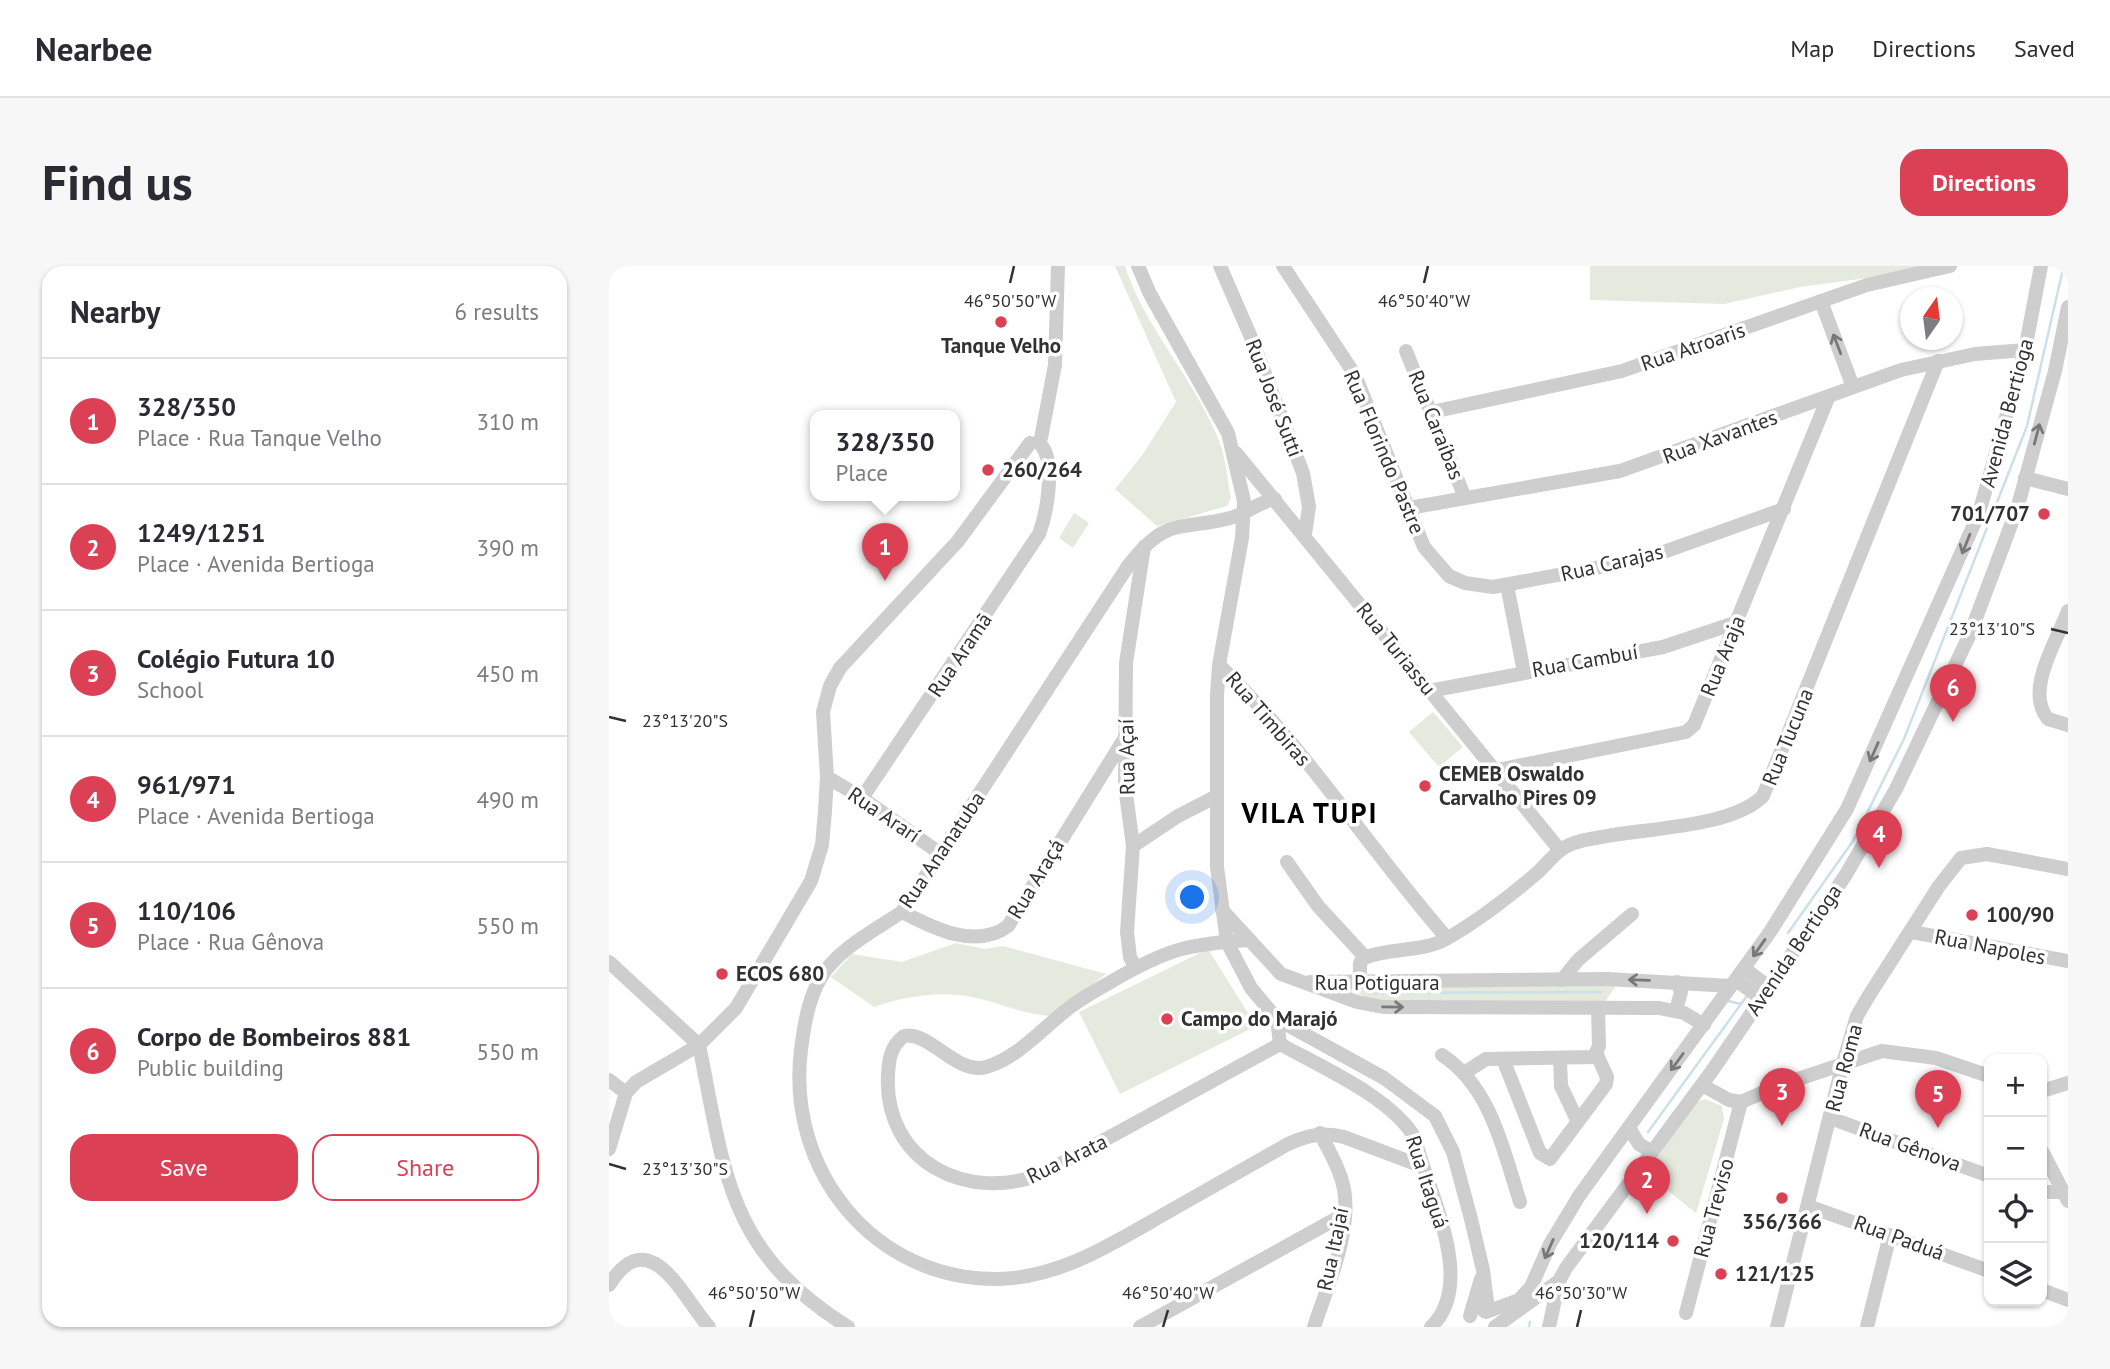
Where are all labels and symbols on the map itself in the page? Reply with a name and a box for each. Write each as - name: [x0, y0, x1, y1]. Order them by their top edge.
- north arrow: [1900, 287, 1963, 350]
- text: 46°50'50"W: [964, 289, 1056, 312]
- text: 46°50'40"W: [1378, 289, 1470, 312]
- marker: Tanque Velho: [993, 314, 1009, 330]
- street label: Rua Atroaris: [1637, 316, 1749, 377]
- place label: Tanque Velho: [941, 332, 1061, 359]
- one-way arrow: [1830, 334, 1842, 356]
- street label: Rua José Sutti: [1240, 335, 1309, 461]
- street label: Avenida Bertioga: [1974, 336, 2039, 490]
- street label: Rua Florindo Pastre: [1338, 366, 1431, 538]
- street label: Rua Caraíbas: [1402, 366, 1471, 483]
- street label: Rua Xavantes: [1659, 403, 1781, 470]
- one-way arrow: [2031, 424, 2044, 446]
- place label: 260/264: [1002, 456, 1082, 483]
- marker: 260/264: [980, 462, 996, 478]
- place label: 701/707: [1950, 500, 2030, 527]
- marker: 701/707: [2036, 506, 2052, 522]
- pin: 1: [862, 523, 908, 581]
- one-way arrow: [1959, 533, 1972, 554]
- street label: Rua Carajas: [1558, 538, 1666, 587]
- street label: Rua Turiassu: [1351, 597, 1442, 701]
- street label: Rua Aramã: [921, 607, 998, 702]
- street label: Rua Araja: [1694, 611, 1751, 700]
- text: 23°13'10"S: [1949, 617, 2035, 640]
- street label: Rua Cambuí: [1530, 638, 1640, 683]
- pin: 6: [1930, 664, 1976, 722]
- street label: Rua Timbiras: [1220, 666, 1317, 772]
- street label: Rua Tucuna: [1756, 684, 1819, 789]
- text: 23°13'20"S: [642, 709, 728, 732]
- street label: Rua Açaí: [1112, 718, 1141, 795]
- one-way arrow: [1867, 741, 1880, 762]
- place label: CEMEB Oswaldo Carvalho Pires 09: [1439, 760, 1597, 811]
- marker: CEMEB Oswaldo Carvalho Pires 09: [1417, 778, 1433, 794]
- street label: Rua Ararí: [843, 781, 926, 849]
- street label: Rua Ananatuba: [893, 786, 991, 913]
- district label: VILA TUPI: [1241, 794, 1378, 831]
- pin: 4: [1856, 810, 1902, 868]
- street label: Rua Araçá: [1001, 834, 1070, 924]
- street label: Avenida Bertioga: [1740, 879, 1848, 1021]
- your location: [1175, 880, 1209, 914]
- place label: 100/90: [1986, 901, 2054, 928]
- marker: 100/90: [1964, 907, 1980, 923]
- street label: Rua Napoles: [1932, 923, 2048, 970]
- one-way arrow: [1752, 938, 1766, 957]
- place label: ECOS 680: [736, 960, 824, 987]
- marker: ECOS 680: [714, 966, 730, 982]
- street label: Rua Potiguara: [1314, 969, 1440, 996]
- one-way arrow: [1627, 974, 1650, 987]
- one-way arrow: [1381, 1000, 1404, 1014]
- place label: Campo do Marajó: [1181, 1005, 1338, 1032]
- marker: Campo do Marajó: [1159, 1011, 1175, 1027]
- street label: Rua Roma: [1819, 1021, 1868, 1115]
- one-way arrow: [1670, 1052, 1685, 1071]
- pin: 3: [1759, 1068, 1805, 1126]
- pin: 5: [1915, 1070, 1961, 1128]
- street label: Rua Gênova: [1856, 1116, 1965, 1177]
- street label: Rua Arata: [1022, 1127, 1112, 1190]
- street label: Rua Itaguá: [1400, 1132, 1455, 1232]
- street label: Rua Treviso: [1687, 1155, 1740, 1260]
- pin: 2: [1624, 1156, 1670, 1214]
- text: 23°13'30"S: [642, 1157, 728, 1180]
- marker: 356/366: [1774, 1190, 1790, 1206]
- street label: Rua Itajaí: [1310, 1204, 1355, 1293]
- place label: 356/366: [1742, 1208, 1822, 1235]
- street label: Rua Paduá: [1850, 1209, 1948, 1266]
- place label: 120/114: [1579, 1227, 1659, 1254]
- marker: 120/114: [1665, 1233, 1681, 1249]
- one-way arrow: [1542, 1238, 1555, 1259]
- place label: 121/125: [1735, 1260, 1815, 1287]
- marker: 121/125: [1713, 1266, 1729, 1282]
- text: 46°50'50"W: [708, 1281, 800, 1304]
- text: 46°50'40"W: [1122, 1281, 1214, 1304]
- text: 46°50'30"W: [1535, 1281, 1627, 1304]

